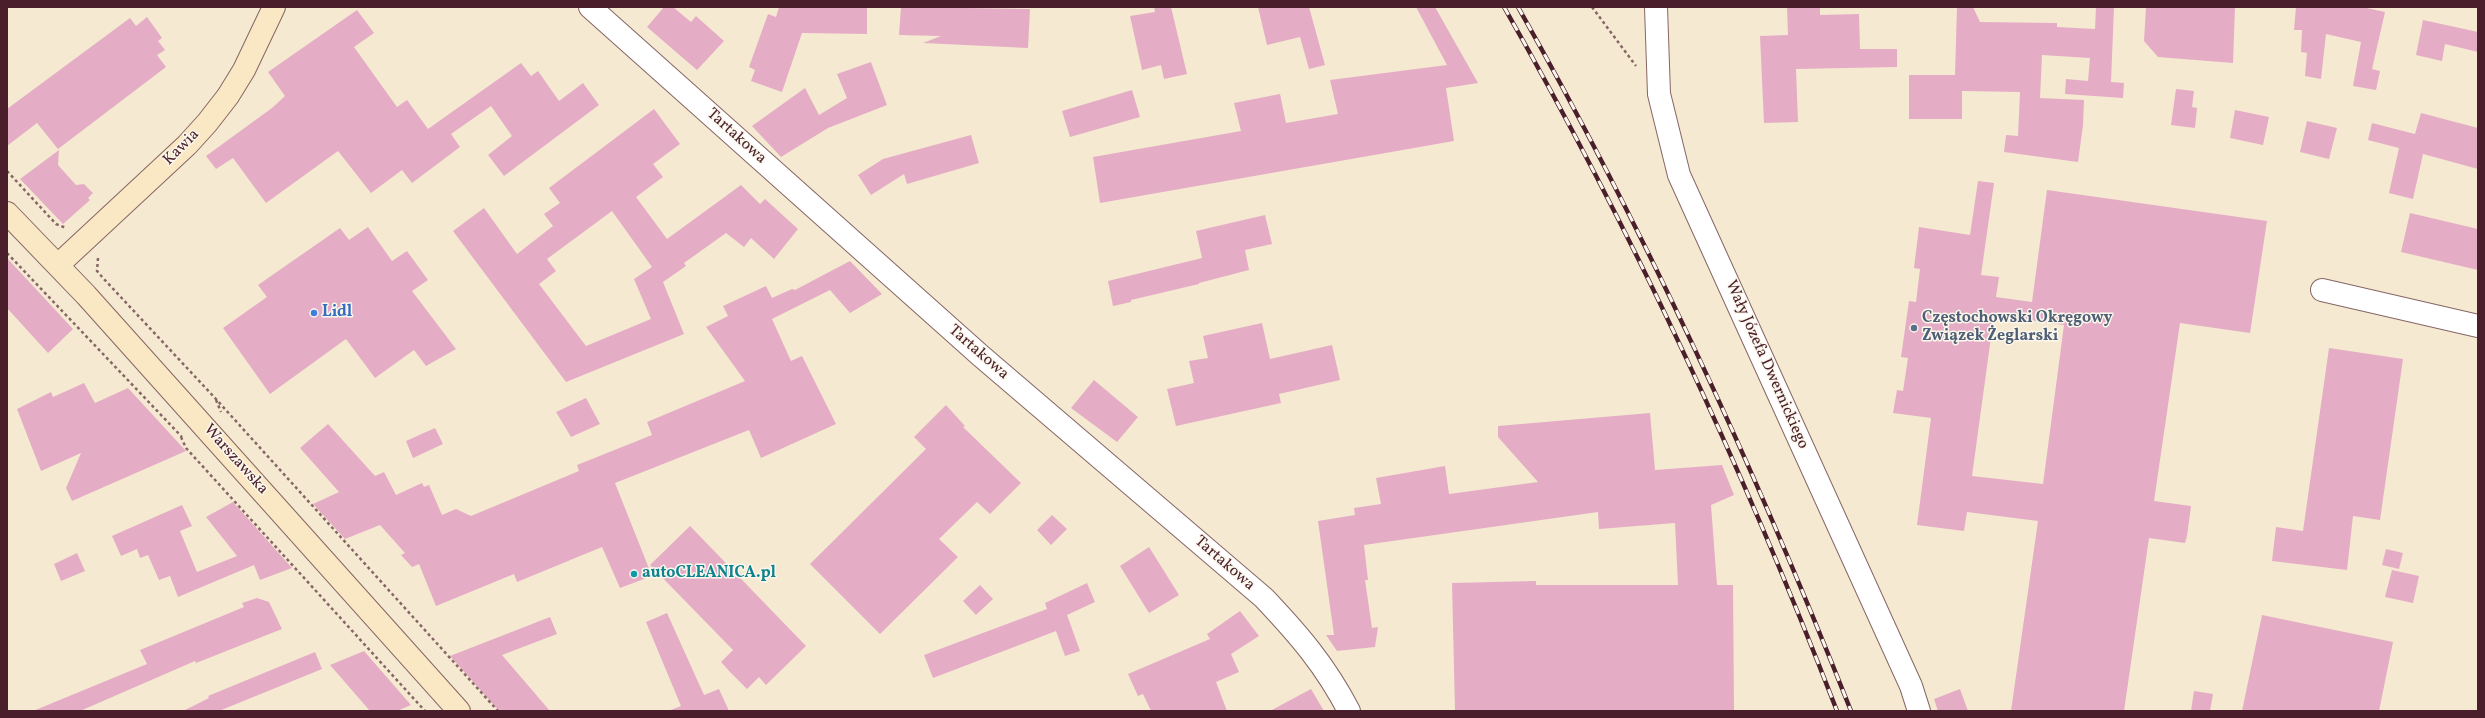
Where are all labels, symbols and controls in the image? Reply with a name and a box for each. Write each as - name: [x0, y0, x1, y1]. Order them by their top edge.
- street label: Tartakowa: [702, 105, 770, 169]
- street label: Kawia: [160, 126, 204, 170]
- street label: Wały Józefa Dwernickiego: [1720, 278, 1812, 452]
- place label: Lidl: [322, 303, 352, 323]
- marker: Lidl: [309, 308, 319, 318]
- place label: Częstochowski Okręgowy Związek Żeglarski: [1922, 309, 2112, 347]
- street label: Tartakowa: [944, 322, 1012, 384]
- marker: Częstochowski Okręgowy Związek Żeglarski: [1909, 323, 1919, 333]
- street label: Warszawska: [198, 421, 272, 499]
- street label: Tartakowa: [1190, 533, 1258, 595]
- place label: autoCLEANICA.pl: [642, 564, 776, 584]
- marker: autoCLEANICA.pl: [629, 569, 639, 579]

